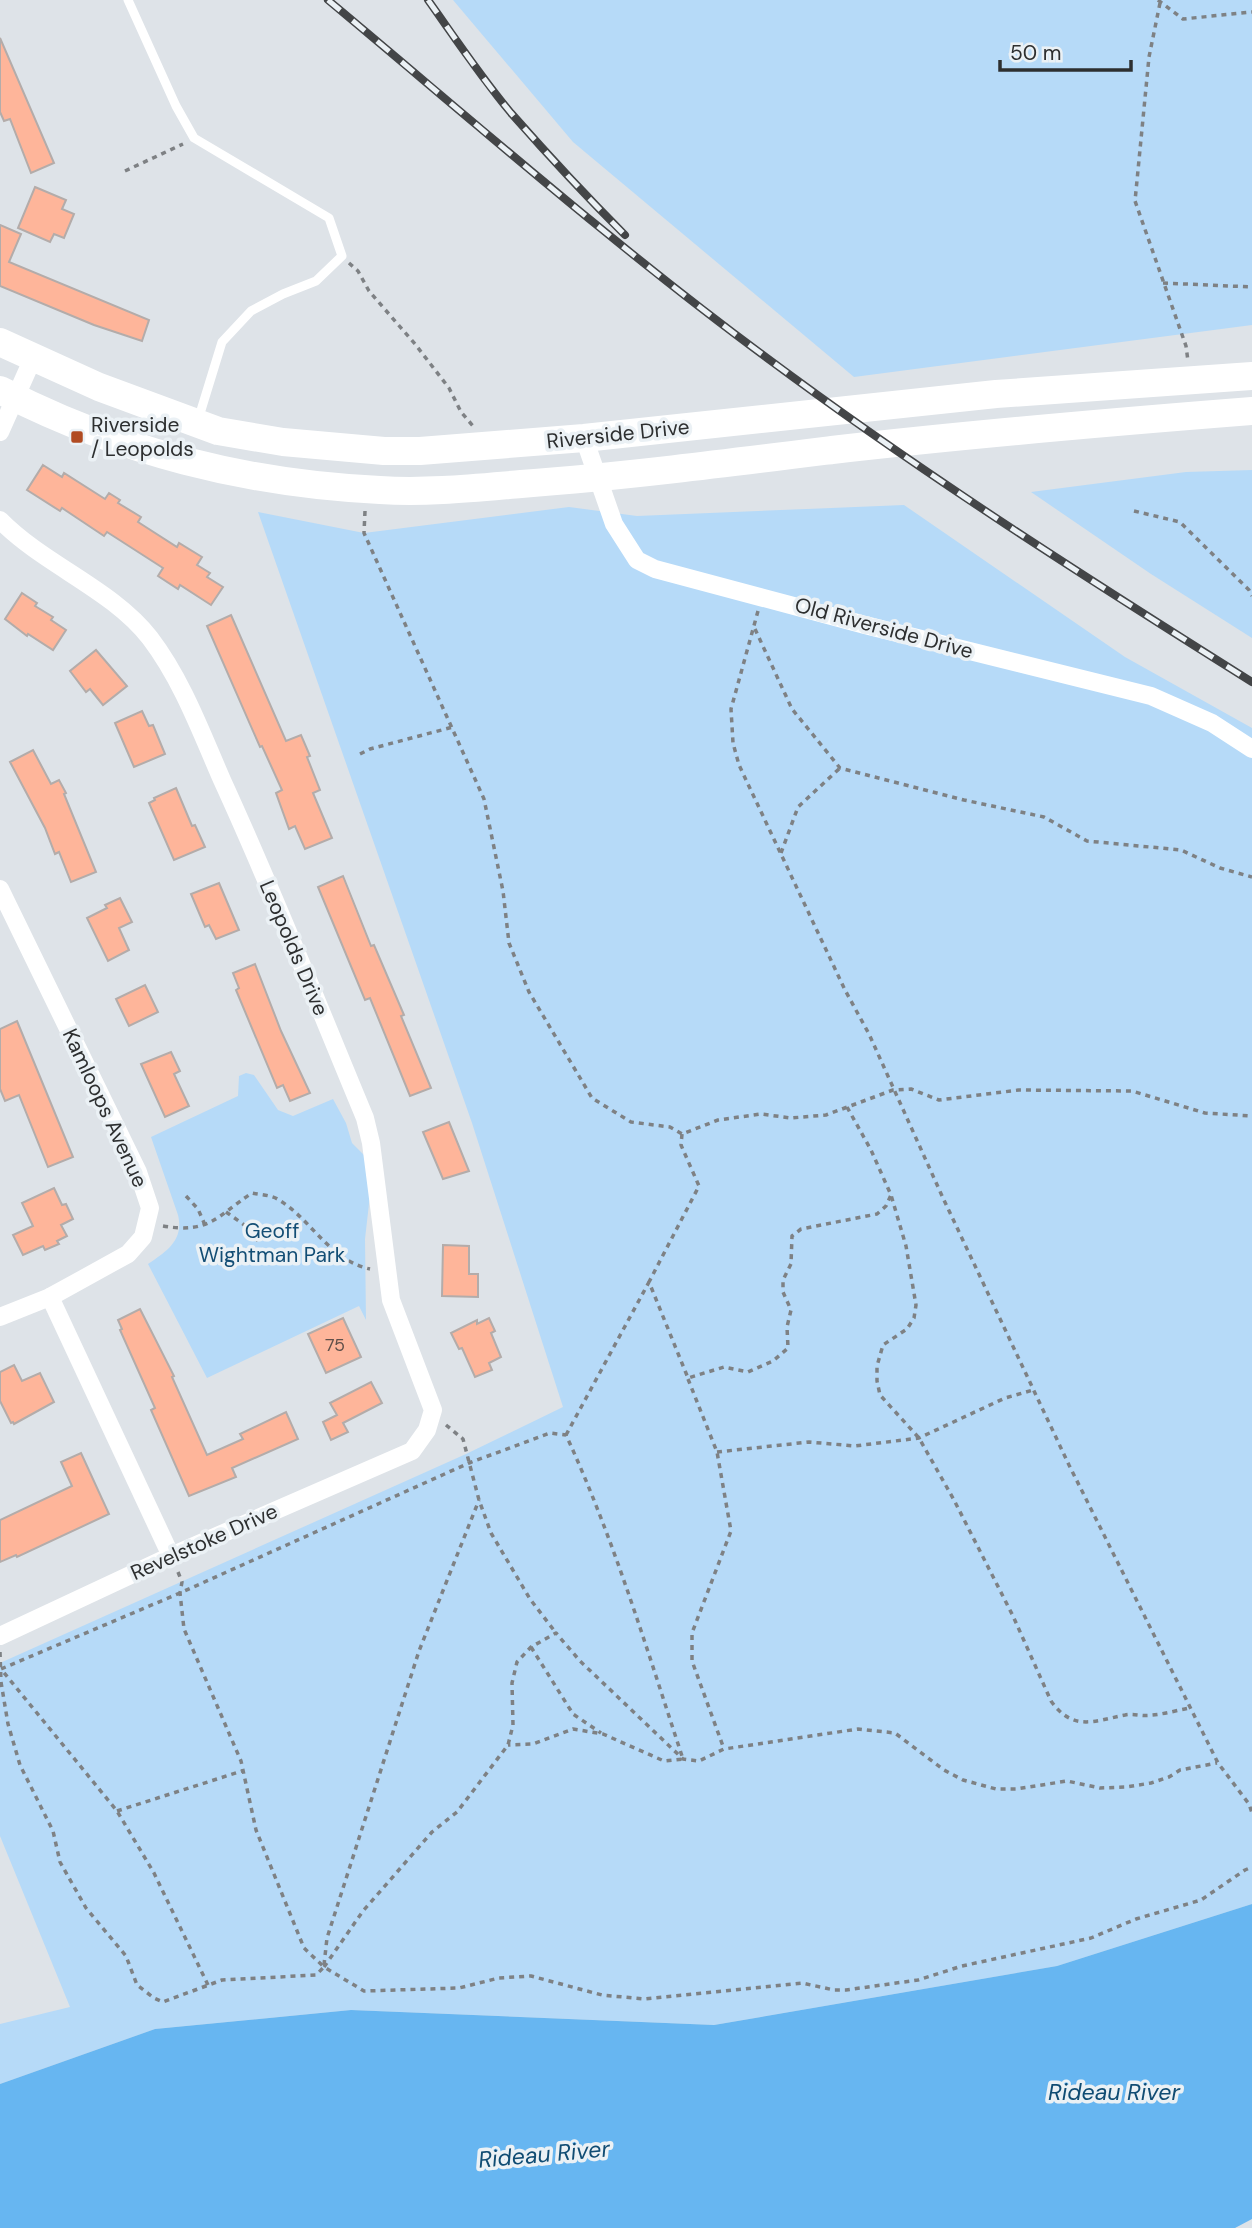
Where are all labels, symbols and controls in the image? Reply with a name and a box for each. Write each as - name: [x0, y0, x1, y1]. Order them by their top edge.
- scale bar: [1000, 28, 1131, 72]
- text: 50 m: [1010, 39, 1061, 67]
- place label: Riverside / Leopolds: [91, 411, 194, 463]
- street label: Riverside Drive: [545, 413, 691, 455]
- marker: Riverside / Leopolds: [69, 429, 85, 445]
- street label: Old Riverside Drive: [792, 591, 976, 665]
- street label: Leopolds Drive: [253, 876, 335, 1020]
- street label: Kamloops Avenue: [56, 1024, 154, 1192]
- park label: Geoff Wightman Park: [199, 1217, 346, 1269]
- house number: 75: [325, 1333, 345, 1357]
- street label: Revelstoke Drive: [126, 1497, 282, 1587]
- water label: Rideau River: [1048, 2077, 1181, 2107]
- water label: Rideau River: [477, 2133, 612, 2175]

